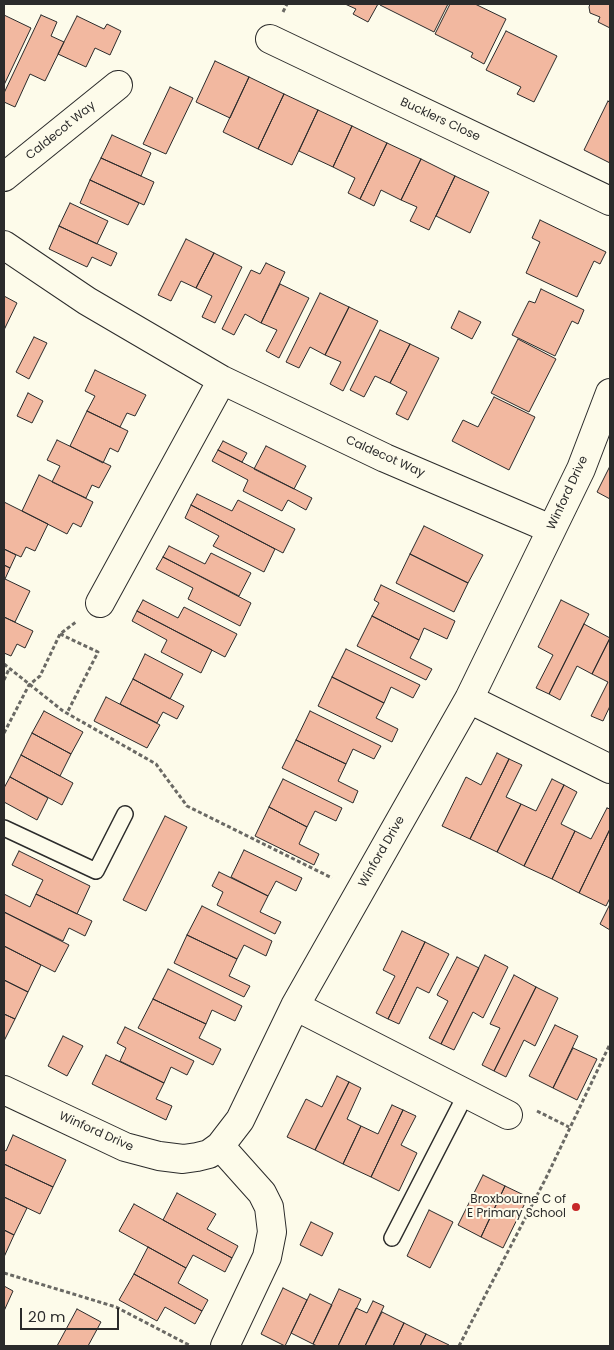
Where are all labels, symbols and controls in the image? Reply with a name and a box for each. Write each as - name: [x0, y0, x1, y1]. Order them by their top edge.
- street label: Bucklers Close: [398, 95, 482, 145]
- street label: Caldecot Way: [23, 99, 99, 163]
- street label: Caldecot Way: [343, 433, 427, 481]
- street label: Winford Drive: [545, 454, 591, 532]
- street label: Winford Drive: [356, 814, 408, 890]
- street label: Winford Drive: [57, 1109, 135, 1155]
- place label: Broxbourne C of E Primary School: [467, 1193, 566, 1221]
- marker: Broxbourne C of E Primary School: [570, 1201, 582, 1213]
- scale bar: [22, 1298, 121, 1330]
- text: 20 m: [28, 1306, 66, 1327]

